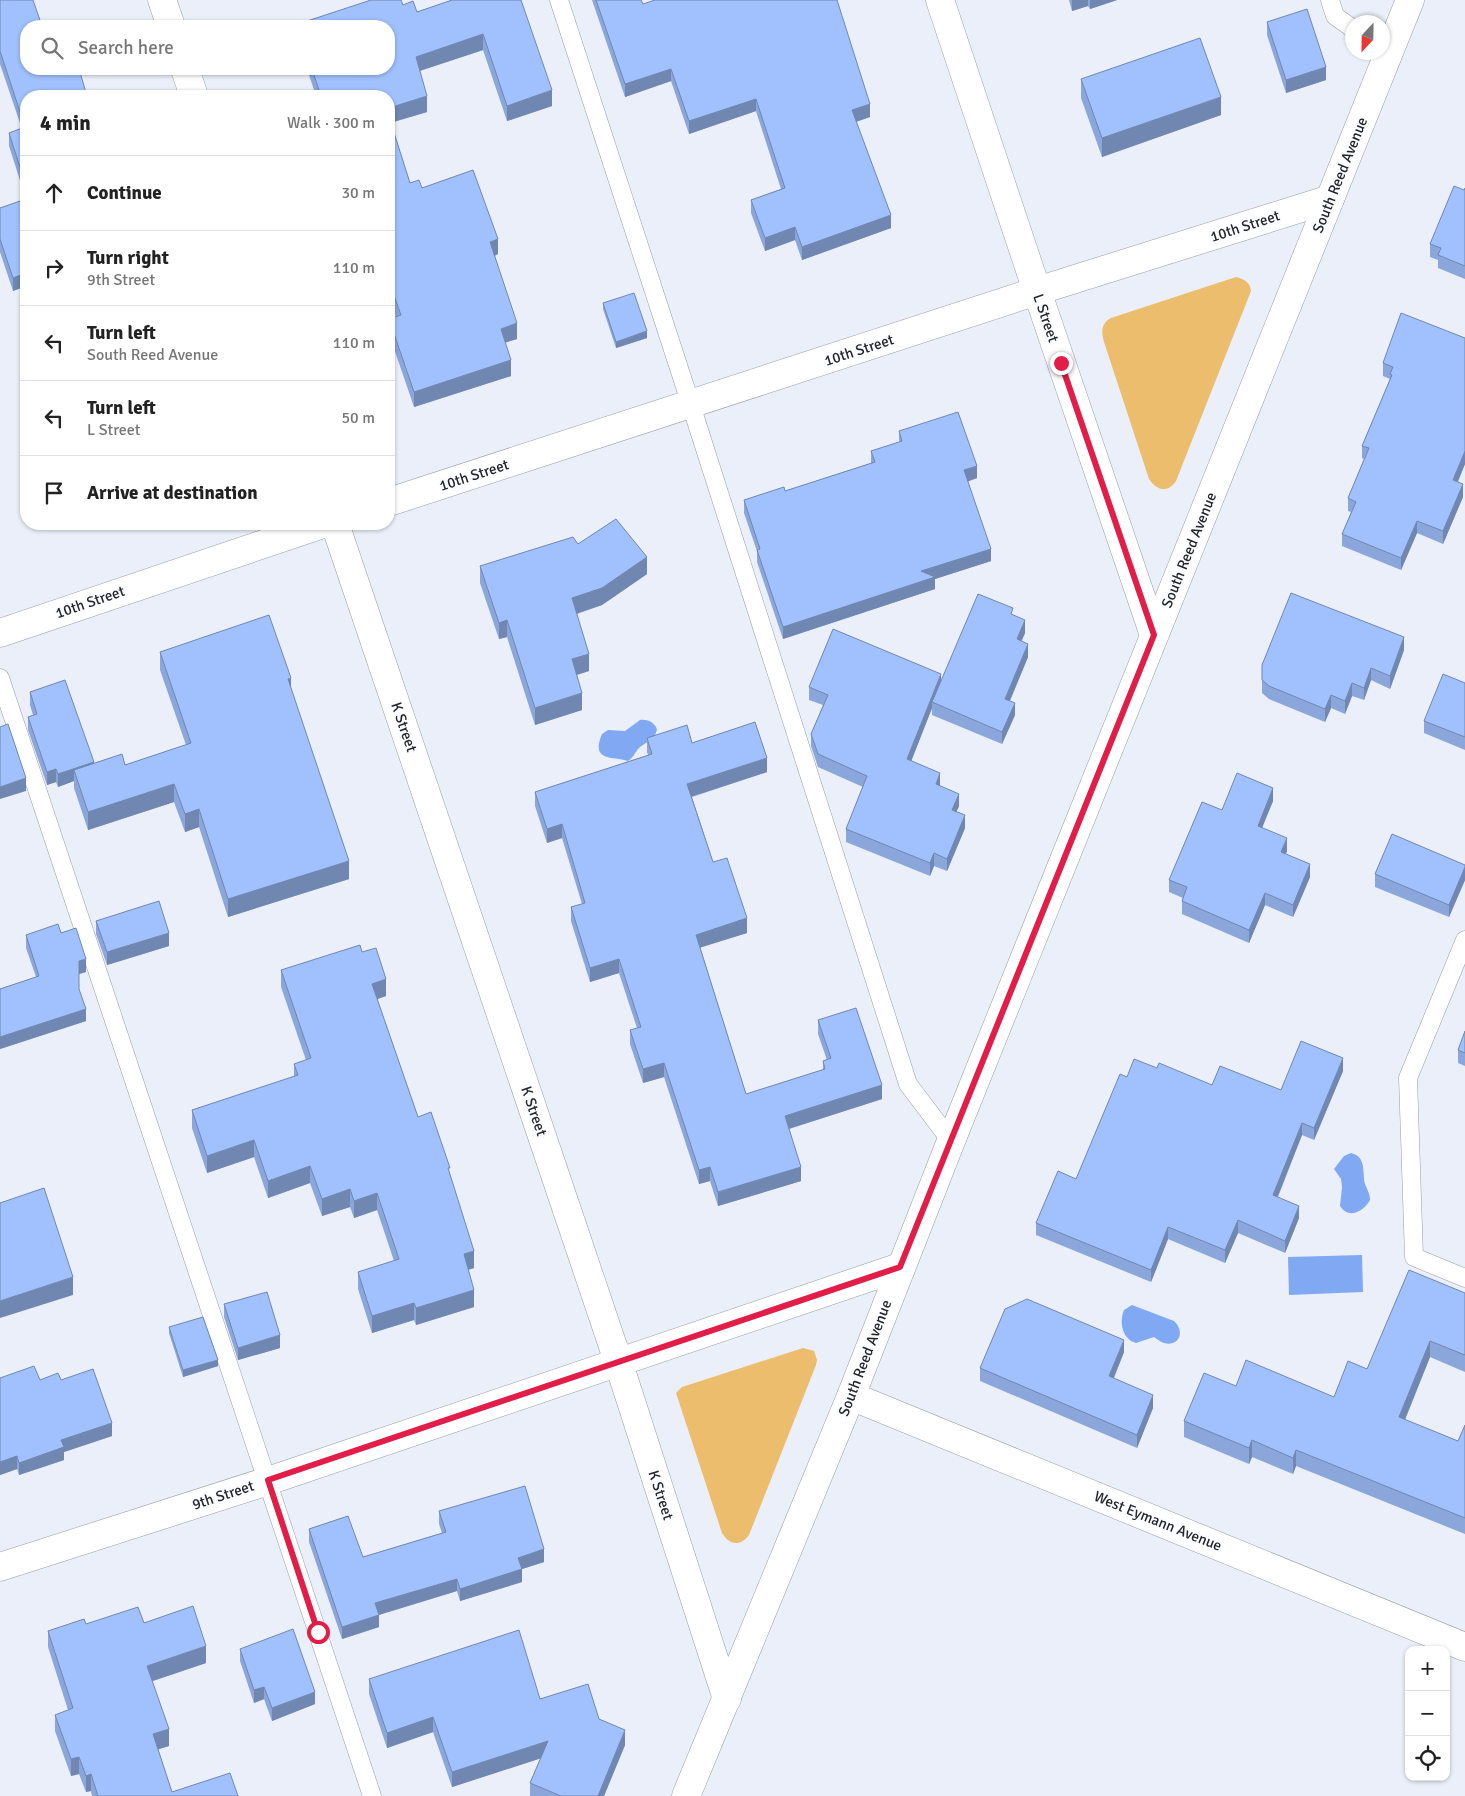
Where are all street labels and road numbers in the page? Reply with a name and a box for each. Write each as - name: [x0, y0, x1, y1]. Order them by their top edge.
- street label: South Reed Avenue: [1309, 115, 1371, 235]
- street label: 10th Street: [1208, 206, 1282, 246]
- street label: L Street: [1029, 291, 1063, 345]
- street label: 10th Street: [822, 330, 896, 370]
- street label: 10th Street: [437, 455, 511, 495]
- street label: South Reed Avenue: [1158, 490, 1220, 610]
- street label: 10th Street: [53, 582, 127, 622]
- street label: K Street: [387, 700, 421, 754]
- street label: K Street: [517, 1084, 551, 1138]
- street label: South Reed Avenue: [835, 1297, 895, 1419]
- street label: K Street: [645, 1468, 677, 1522]
- street label: 9th Street: [190, 1477, 256, 1513]
- street label: West Eymann Avenue: [1091, 1487, 1225, 1555]

